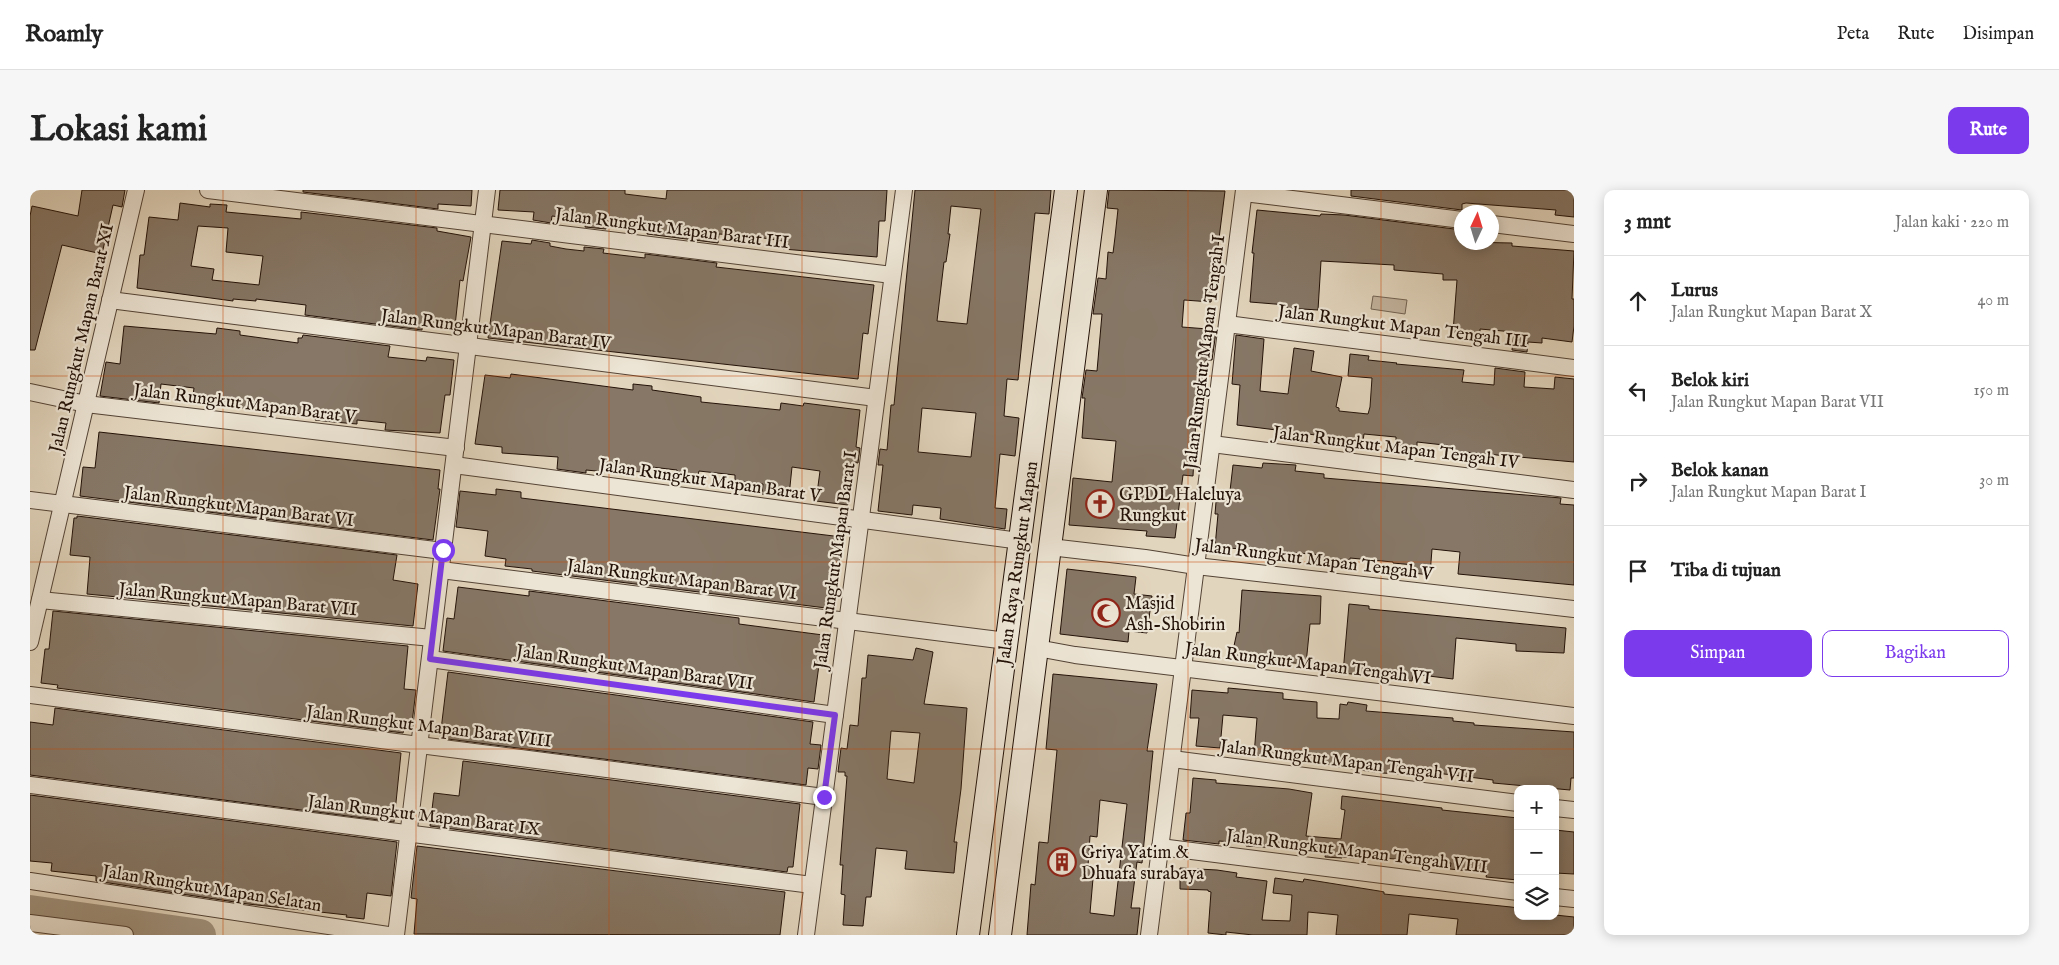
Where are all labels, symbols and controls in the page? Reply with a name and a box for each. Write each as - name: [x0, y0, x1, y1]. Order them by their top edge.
- text: Roamly: [25, 19, 103, 50]
- text: Peta: [1837, 23, 1869, 46]
- text: Rute: [1897, 23, 1935, 46]
- text: Disimpan: [1963, 23, 2034, 46]
- button: Rute: [1948, 107, 2029, 154]
- text: Lokasi kami: [30, 108, 207, 153]
- street label: Jalan Rungkut Mapan Barat III: [552, 203, 790, 255]
- north arrow: [1454, 205, 1499, 250]
- text: 3 mnt: [1624, 209, 1671, 236]
- text: Jalan kaki · 220 m: [1895, 213, 2009, 233]
- street label: Jalan Rungkut Mapan Barat XI: [44, 221, 120, 457]
- street label: Jalan Rungkut Mapan Tengah I: [1179, 233, 1231, 473]
- text: Lurus: [1671, 279, 1718, 303]
- icon: ahead: [1624, 287, 1652, 315]
- text: 40 m: [1977, 291, 2009, 311]
- street label: Jalan Rungkut Mapan Tengah III: [1275, 300, 1529, 354]
- text: Jalan Rungkut Mapan Barat X: [1671, 303, 1873, 323]
- street label: Jalan Rungkut Mapan Barat IV: [377, 305, 613, 356]
- text: Belok kiri: [1671, 369, 1749, 393]
- icon: left: [1624, 377, 1652, 405]
- street label: Jalan Rungkut Mapan Barat V: [130, 379, 359, 430]
- text: 150 m: [1974, 381, 2009, 401]
- text: Jalan Rungkut Mapan Barat VII: [1671, 393, 1884, 413]
- street label: Jalan Rungkut Mapan Tengah IV: [1269, 422, 1521, 475]
- street label: Jalan Rungkut Mapan Barat I: [810, 449, 863, 673]
- street label: Jalan Rungkut Mapan Barat V: [595, 454, 823, 509]
- street label: Jalan Raya Rungkut Mapan: [993, 459, 1044, 669]
- text: Belok kanan: [1671, 459, 1769, 483]
- icon: right: [1624, 467, 1652, 495]
- text: 30 m: [1979, 471, 2009, 491]
- street label: Jalan Rungkut Mapan Barat VI: [120, 482, 355, 533]
- text: Jalan Rungkut Mapan Barat I: [1671, 483, 1867, 503]
- place label: GPDL Haleluya Rungkut: [1119, 484, 1242, 528]
- church icon: GPDL Haleluya Rungkut: [1085, 489, 1115, 519]
- street label: Jalan Rungkut Mapan Tengah V: [1191, 534, 1436, 587]
- route start: [432, 539, 455, 562]
- street label: Jalan Rungkut Mapan Barat VI: [563, 555, 798, 606]
- icon: arrive: [1624, 557, 1652, 585]
- text: Tiba di tujuan: [1671, 559, 1781, 583]
- street label: Jalan Rungkut Mapan Barat VII: [116, 578, 358, 622]
- place label: Masjid Ash-Shobirin: [1124, 593, 1226, 637]
- mosque icon: Masjid Ash-Shobirin: [1091, 598, 1121, 628]
- button: Simpan: [1624, 630, 1812, 677]
- button: Bagikan: [1822, 630, 2009, 677]
- street label: Jalan Rungkut Mapan Tengah VI: [1181, 638, 1433, 691]
- street label: Jalan Rungkut Mapan Barat VII: [513, 640, 755, 697]
- street label: Jalan Rungkut Mapan Barat VIII: [303, 701, 553, 754]
- street label: Jalan Rungkut Mapan Tengah VII: [1217, 735, 1475, 790]
- map controls: [1514, 785, 1559, 920]
- button: +: [1514, 785, 1559, 830]
- route end: [813, 786, 836, 809]
- street label: Jalan Rungkut Mapan Barat IX: [304, 791, 542, 842]
- street label: Jalan Rungkut Mapan Tengah VIII: [1223, 825, 1489, 880]
- button: −: [1514, 830, 1559, 875]
- place label: Griya Yatim & Dhuafa surabaya: [1081, 842, 1204, 886]
- building icon: Griya Yatim & Dhuafa surabaya: [1047, 847, 1077, 877]
- street label: Jalan Rungkut Mapan Selatan: [98, 860, 323, 918]
- button: layers: [1514, 875, 1559, 920]

